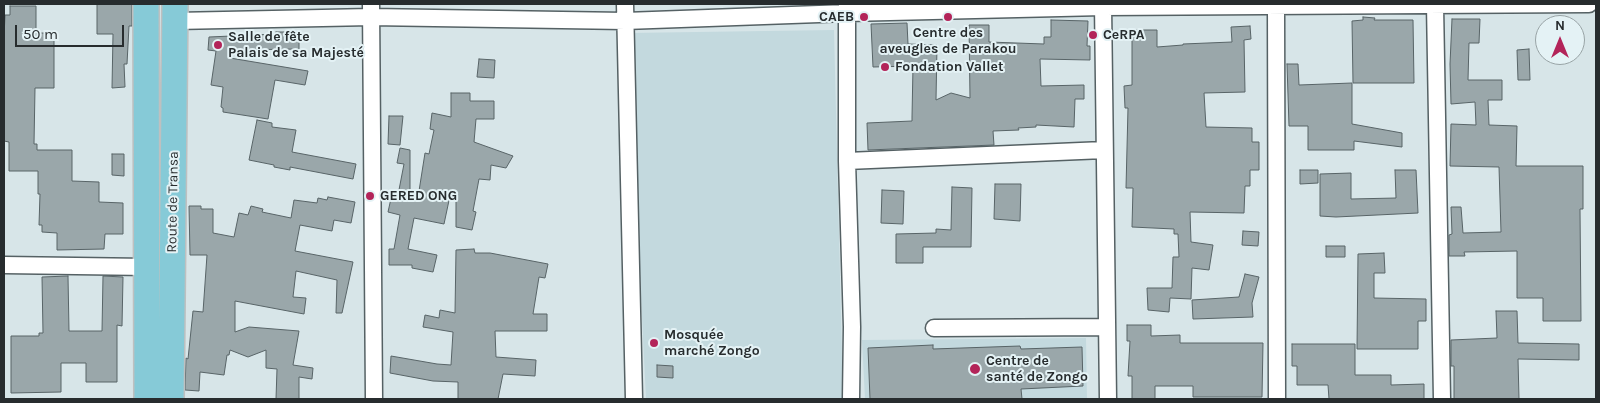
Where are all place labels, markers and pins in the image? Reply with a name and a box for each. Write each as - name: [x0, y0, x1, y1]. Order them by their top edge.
- place label: CAEB: [819, 9, 854, 25]
- marker: CAEB: [858, 11, 870, 23]
- marker: Centre des aveugles de Parakou: [942, 11, 954, 23]
- place label: Centre des aveugles de Parakou: [880, 25, 1016, 58]
- place label: CeRPA: [1103, 27, 1145, 43]
- place label: Salle de fête Palais de sa Majesté: [228, 29, 364, 62]
- marker: CeRPA: [1087, 29, 1099, 41]
- marker: Salle de fête Palais de sa Majesté: [212, 39, 224, 51]
- place label: Fondation Vallet: [895, 59, 1003, 75]
- marker: Fondation Vallet: [879, 61, 891, 73]
- place label: GERED ONG: [380, 188, 457, 204]
- marker: GERED ONG: [364, 190, 376, 202]
- place label: Mosquée marché Zongo: [664, 327, 760, 360]
- marker: Mosquée marché Zongo: [648, 337, 660, 349]
- place label: Centre de santé de Zongo: [986, 353, 1088, 386]
- marker: Centre de santé de Zongo: [968, 362, 982, 376]

